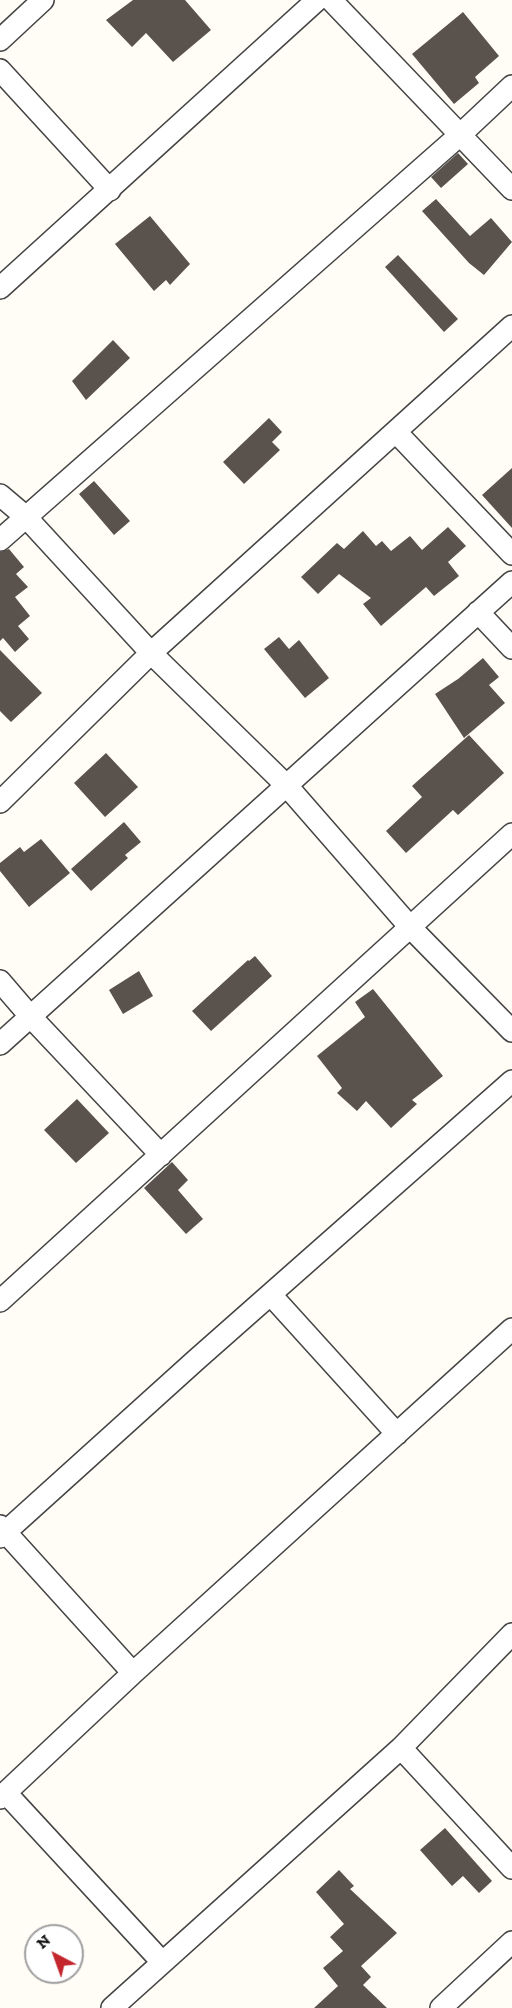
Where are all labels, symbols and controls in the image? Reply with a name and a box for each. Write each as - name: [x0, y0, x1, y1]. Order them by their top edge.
- north arrow: [24, 1924, 84, 1984]
- text: N: [32, 1930, 54, 1953]

